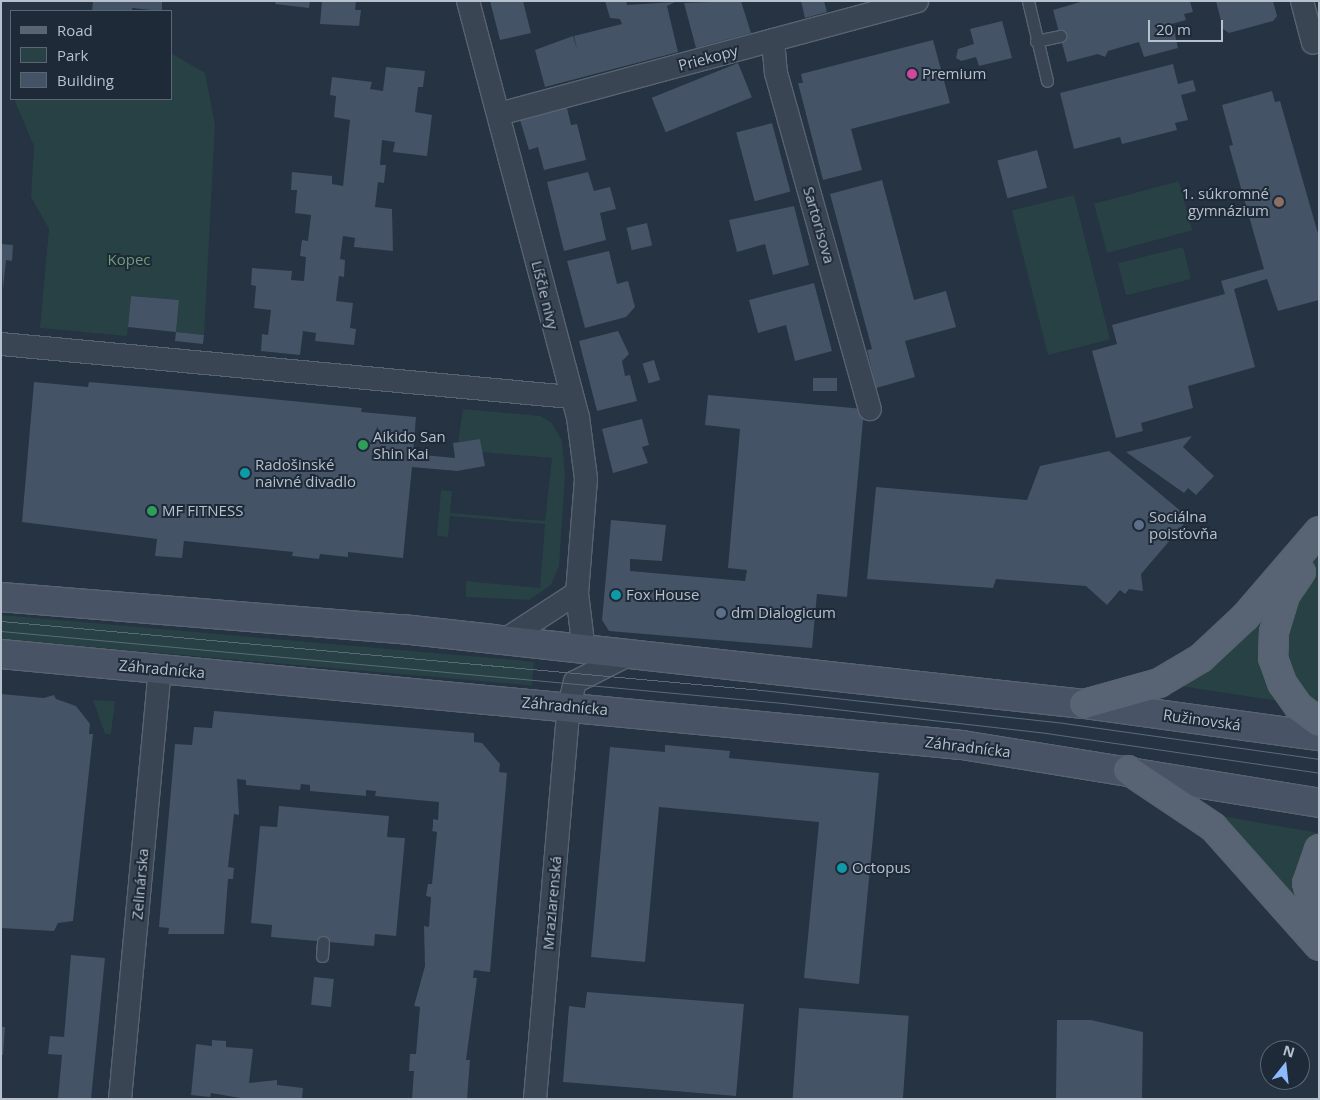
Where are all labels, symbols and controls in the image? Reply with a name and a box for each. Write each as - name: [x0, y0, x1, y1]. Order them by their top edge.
- legend: [10, 10, 172, 100]
- scale bar: [1150, 10, 1225, 42]
- text: 20 m: [1156, 19, 1191, 39]
- text: Road: [57, 20, 93, 40]
- street label: Priekopy: [676, 41, 740, 75]
- text: Park: [57, 45, 88, 65]
- place label: Premium: [922, 65, 986, 83]
- marker: Premium: [906, 68, 918, 80]
- text: Building: [57, 70, 114, 90]
- place label: 1. súkromné gymnázium: [1182, 184, 1269, 219]
- street label: Sartorisova: [799, 185, 839, 265]
- marker: 1. súkromné gymnázium: [1273, 196, 1285, 208]
- park label: Kopec: [108, 251, 150, 269]
- street label: Líščie nivy: [528, 259, 562, 331]
- place label: Aikido San Shin Kai: [373, 427, 446, 462]
- marker: Aikido San Shin Kai: [357, 439, 369, 451]
- place label: Radošinské naivné divadlo: [255, 455, 356, 490]
- marker: Radošinské naivné divadlo: [239, 467, 251, 479]
- place label: MF FITNESS: [162, 502, 243, 520]
- marker: MF FITNESS: [146, 505, 158, 517]
- place label: Sociálna poisťovňa: [1149, 507, 1218, 542]
- marker: Sociálna poisťovňa: [1133, 519, 1145, 531]
- place label: Fox House: [626, 586, 699, 604]
- marker: Fox House: [610, 589, 622, 601]
- place label: dm Dialogicum: [731, 604, 836, 622]
- marker: dm Dialogicum: [715, 607, 727, 619]
- street label: Záhradnícka: [118, 656, 206, 682]
- street label: Záhradnícka: [521, 693, 609, 719]
- street label: Ružinovská: [1162, 706, 1242, 734]
- street label: Záhradnícka: [924, 733, 1012, 761]
- street label: Zelinárska: [128, 848, 152, 920]
- street label: Mraziarenská: [539, 855, 565, 951]
- place label: Octopus: [852, 859, 911, 877]
- marker: Octopus: [836, 862, 848, 874]
- north arrow: [1260, 1040, 1310, 1090]
- text: N: [1281, 1040, 1297, 1062]

